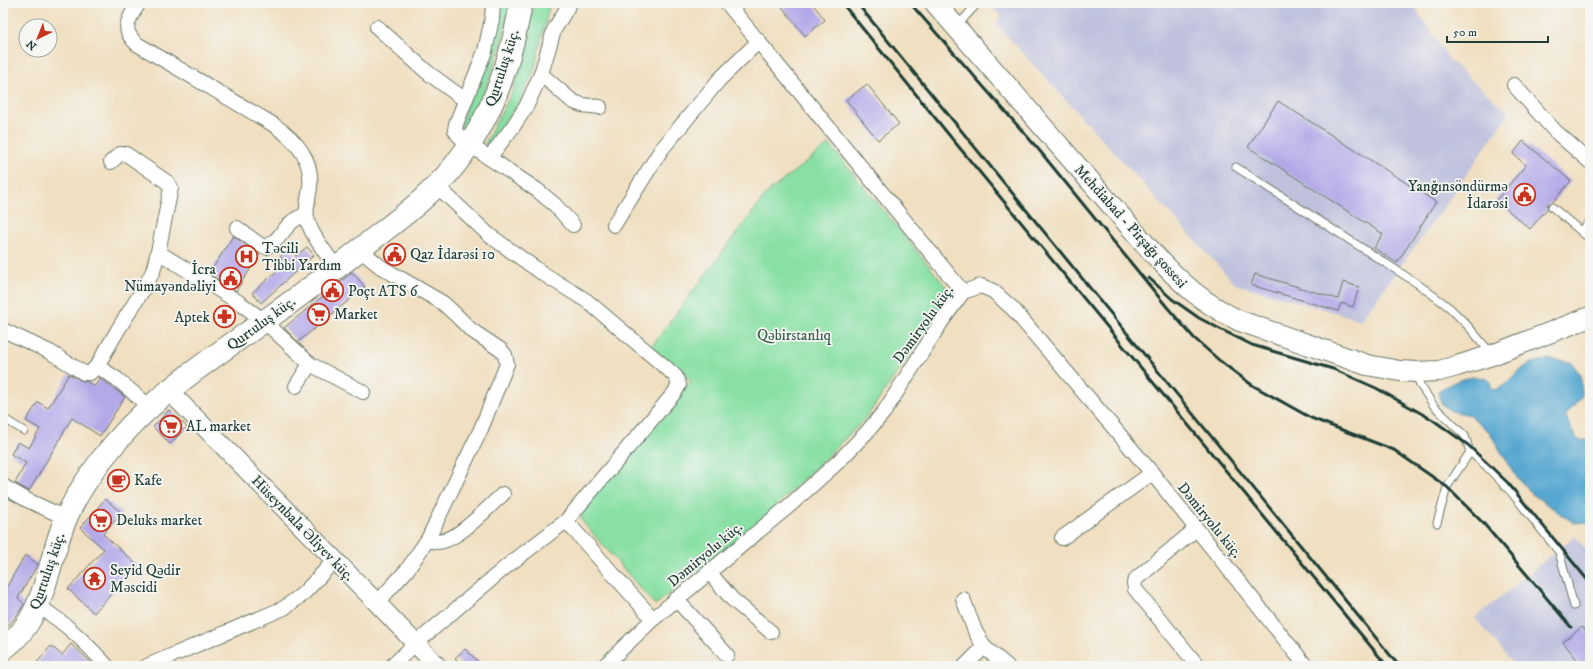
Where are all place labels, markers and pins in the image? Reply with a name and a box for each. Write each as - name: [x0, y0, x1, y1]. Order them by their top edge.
- place label: Yanğınsöndürmə İdarəsi: [1408, 177, 1508, 213]
- public building icon: Yanğınsöndürmə İdarəsi: [1511, 182, 1537, 208]
- place label: Təcili Tibbi Yardım: [262, 239, 341, 275]
- public building icon: Qaz İdarəsi 10: [382, 241, 408, 267]
- hospital icon: Təcili Tibbi Yardım: [234, 244, 260, 270]
- place label: Qaz İdarəsi 10: [410, 245, 495, 264]
- place label: İcra Nümayəndəliyi: [124, 260, 217, 296]
- public building icon: İcra Nümayəndəliyi: [218, 265, 244, 291]
- public building icon: Poçt ATS 6: [319, 278, 345, 304]
- place label: Poçt ATS 6: [348, 282, 419, 301]
- supermarket icon: Market: [305, 301, 331, 327]
- pharmacy icon: Aptek: [212, 304, 238, 330]
- place label: Market: [334, 305, 378, 324]
- place label: Aptek: [174, 308, 211, 327]
- supermarket icon: AL market: [157, 413, 183, 439]
- place label: AL market: [186, 417, 251, 436]
- cafe icon: Kafe: [106, 467, 132, 493]
- place label: Kafe: [134, 471, 162, 490]
- supermarket icon: Deluks market: [88, 507, 114, 533]
- place label: Deluks market: [116, 511, 202, 530]
- place label: Seyid Qədir Məscidi: [110, 561, 181, 597]
- temple icon: Seyid Qədir Məscidi: [82, 566, 108, 592]

